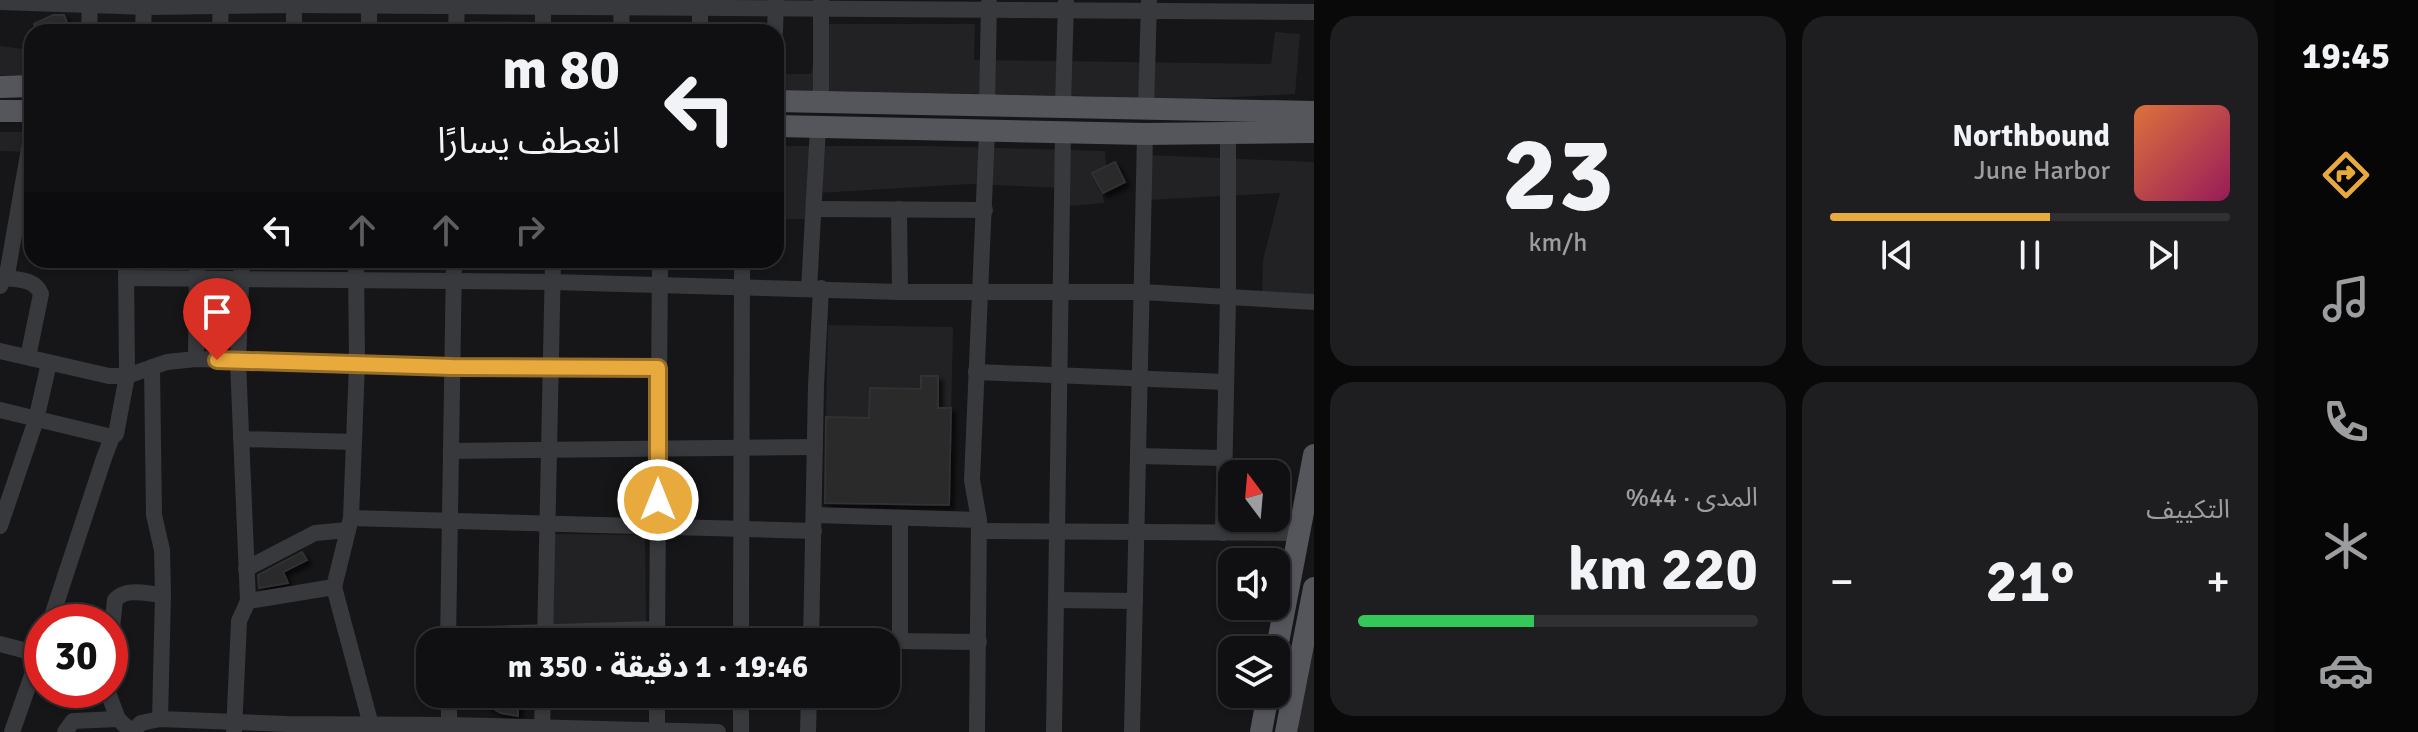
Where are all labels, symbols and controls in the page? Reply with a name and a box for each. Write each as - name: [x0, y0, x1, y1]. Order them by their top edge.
- text: 19:45: [2302, 34, 2390, 79]
- text: 80 m: [502, 35, 620, 104]
- icon: left: [648, 56, 752, 160]
- text: 23: [1502, 111, 1614, 239]
- text: Northbound: [1952, 118, 2110, 155]
- text: انعطف يسارًا: [437, 119, 620, 164]
- icon: directions: [2318, 147, 2374, 203]
- text: June Harbor: [1974, 155, 2110, 187]
- icon: left: [256, 208, 300, 252]
- icon: ahead: [340, 208, 384, 252]
- icon: ahead: [424, 208, 468, 252]
- icon: right: [508, 208, 552, 252]
- text: km/h: [1529, 227, 1587, 259]
- icon: previous: [1875, 233, 1919, 277]
- icon: pause: [2008, 233, 2052, 277]
- icon: next: [2141, 233, 2185, 277]
- icon: music: [2318, 271, 2374, 327]
- pin: [183, 278, 251, 360]
- icon: arrive: [195, 290, 239, 334]
- icon: phone: [2318, 394, 2374, 450]
- position arrow: [616, 458, 700, 542]
- north arrow: [1218, 460, 1290, 532]
- map controls: [1218, 460, 1290, 708]
- text: المدى · 44%: [1625, 482, 1758, 514]
- text: التكييف: [2146, 494, 2230, 526]
- icon: climate: [2318, 518, 2374, 574]
- text: 220 km: [1568, 533, 1758, 607]
- text: 21°: [1986, 545, 2074, 619]
- button: sound: [1218, 548, 1290, 620]
- text: −: [1830, 555, 1854, 609]
- text: +: [2206, 555, 2230, 609]
- speed limit sign: 30: [24, 604, 128, 708]
- button: layers: [1218, 636, 1290, 708]
- icon: car: [2318, 642, 2374, 698]
- text: 19:46 · 1 دقيقة · 350 m: [508, 649, 808, 686]

